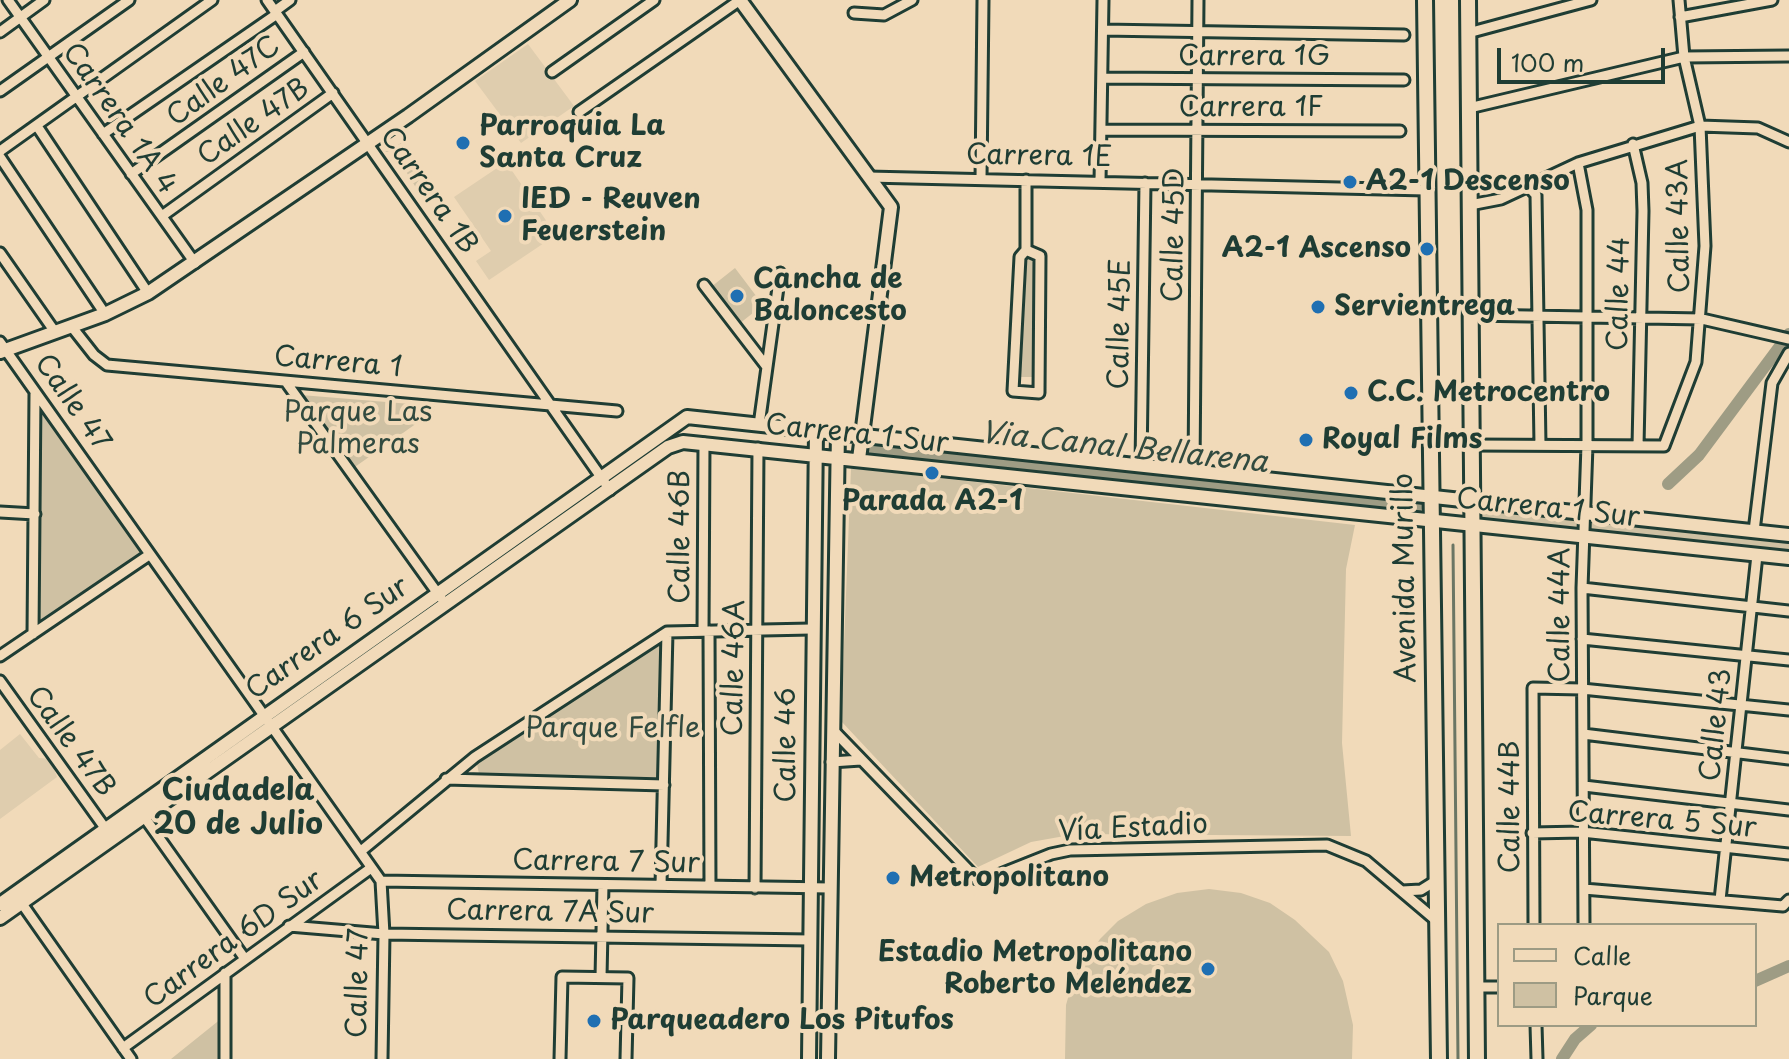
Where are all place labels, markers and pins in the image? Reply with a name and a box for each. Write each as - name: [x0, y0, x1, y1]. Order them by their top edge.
- place label: Parroquia La Santa Cruz: [479, 110, 665, 176]
- marker: Parroquia La Santa Cruz: [454, 134, 472, 152]
- place label: A2-1 Descenso: [1366, 165, 1570, 199]
- marker: A2-1 Descenso: [1341, 173, 1359, 191]
- place label: IED - Reuven Feuerstein: [521, 183, 701, 249]
- marker: IED - Reuven Feuerstein: [496, 207, 514, 225]
- place label: A2-1 Ascenso: [1222, 232, 1411, 266]
- marker: A2-1 Ascenso: [1418, 240, 1436, 258]
- place label: Cancha de Baloncesto: [753, 263, 907, 329]
- marker: Cancha de Baloncesto: [728, 287, 746, 305]
- place label: Servientrega: [1334, 290, 1515, 324]
- marker: Servientrega: [1309, 298, 1327, 316]
- place label: C.C. Metrocentro: [1367, 376, 1610, 410]
- marker: C.C. Metrocentro: [1342, 384, 1360, 402]
- place label: Royal Films: [1322, 423, 1482, 457]
- marker: Royal Films: [1297, 431, 1315, 449]
- marker: Parada A2-1: [923, 464, 941, 482]
- place label: Parada A2-1: [841, 485, 1023, 519]
- place label: Metropolitano: [909, 861, 1109, 895]
- marker: Metropolitano: [884, 869, 902, 887]
- place label: Estadio Metropolitano Roberto Meléndez: [878, 936, 1192, 1002]
- marker: Estadio Metropolitano Roberto Meléndez: [1199, 960, 1217, 978]
- place label: Parqueadero Los Pitufos: [610, 1004, 954, 1038]
- marker: Parqueadero Los Pitufos: [585, 1012, 603, 1030]

